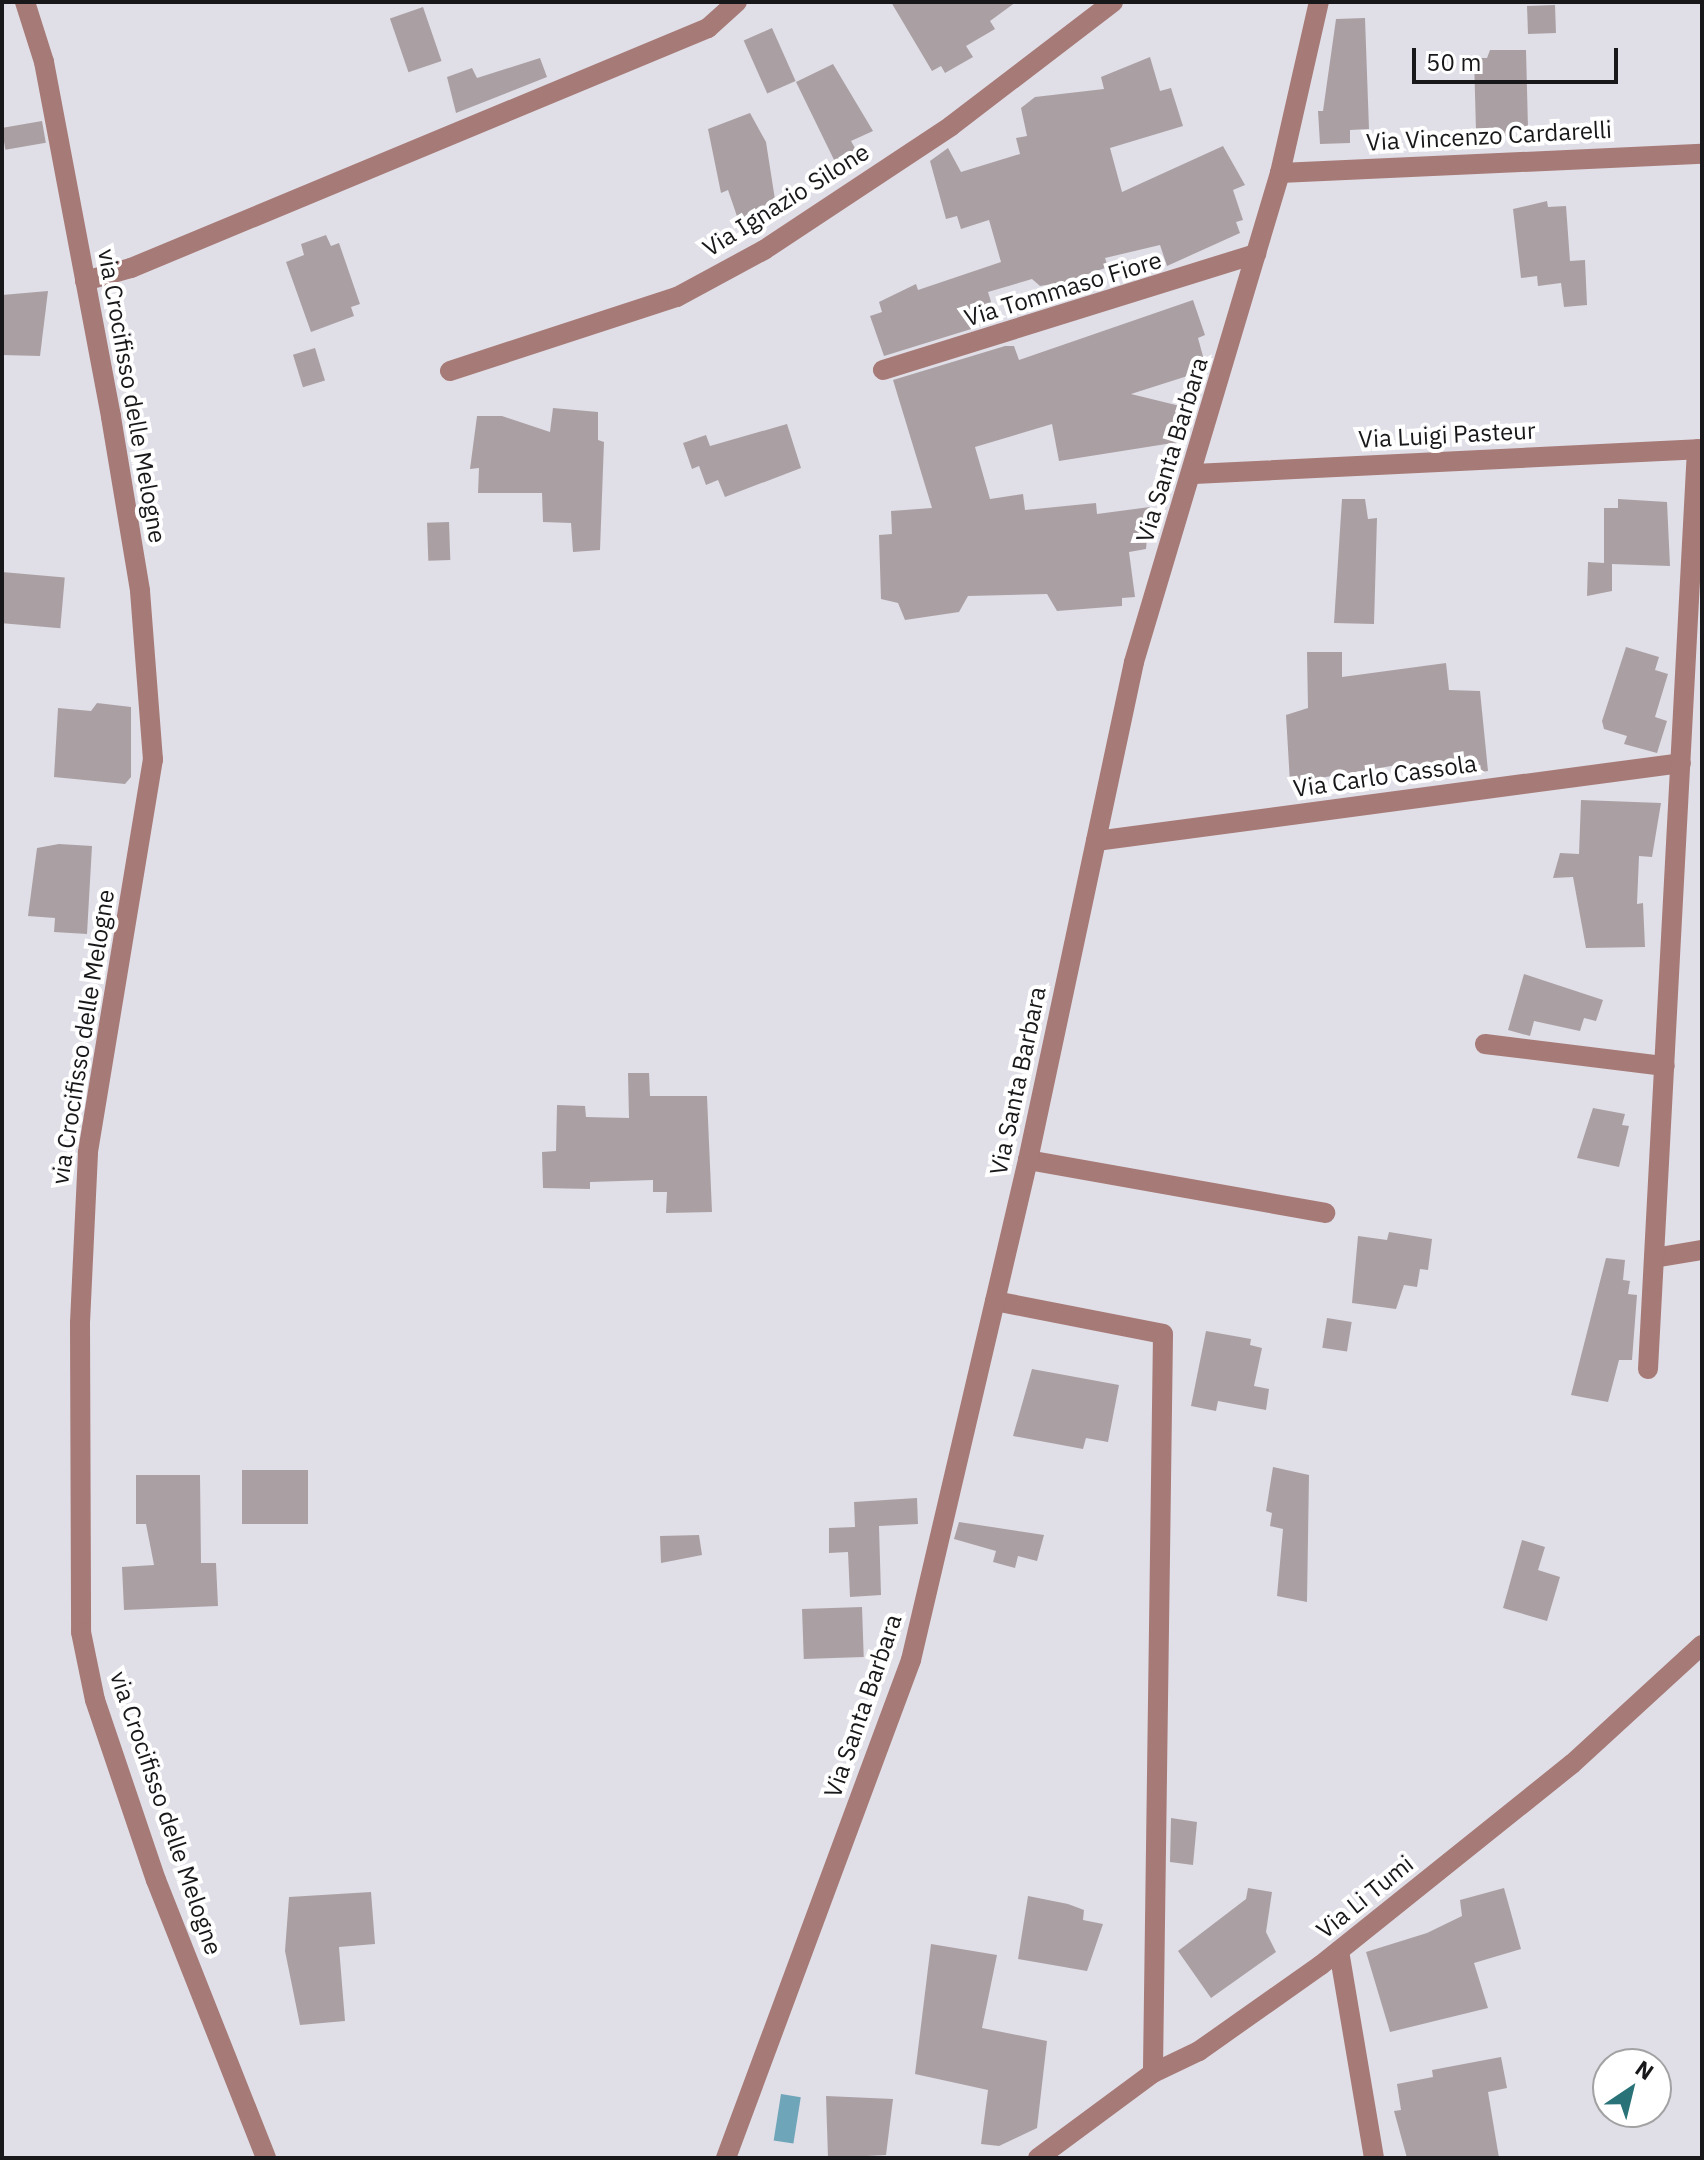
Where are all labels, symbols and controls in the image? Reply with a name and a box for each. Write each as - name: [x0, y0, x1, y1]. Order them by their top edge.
- scale bar: [1416, 32, 1622, 82]
- text: 50 m: [1426, 46, 1481, 78]
- street label: Via Vincenzo Cardarelli: [1365, 115, 1613, 157]
- street label: Via Ignazio Silone: [697, 137, 875, 263]
- street label: Via Tommaso Fiore: [961, 245, 1165, 333]
- street label: via Crocifisso delle Melogne: [92, 247, 172, 545]
- street label: Via Santa Barbara: [1130, 354, 1214, 546]
- street label: Via Luigi Pasteur: [1358, 416, 1536, 454]
- street label: Via Carlo Cassola: [1291, 749, 1479, 803]
- street label: via Crocifisso delle Melogne: [45, 887, 121, 1187]
- street label: Via Santa Barbara: [984, 984, 1052, 1178]
- street label: Via Santa Barbara: [818, 1611, 908, 1801]
- street label: via Crocifisso delle Melogne: [104, 1667, 228, 1959]
- street label: Via Li Tumi: [1311, 1849, 1419, 1945]
- north arrow: [1592, 2048, 1672, 2128]
- text: N: [1630, 2053, 1660, 2086]

